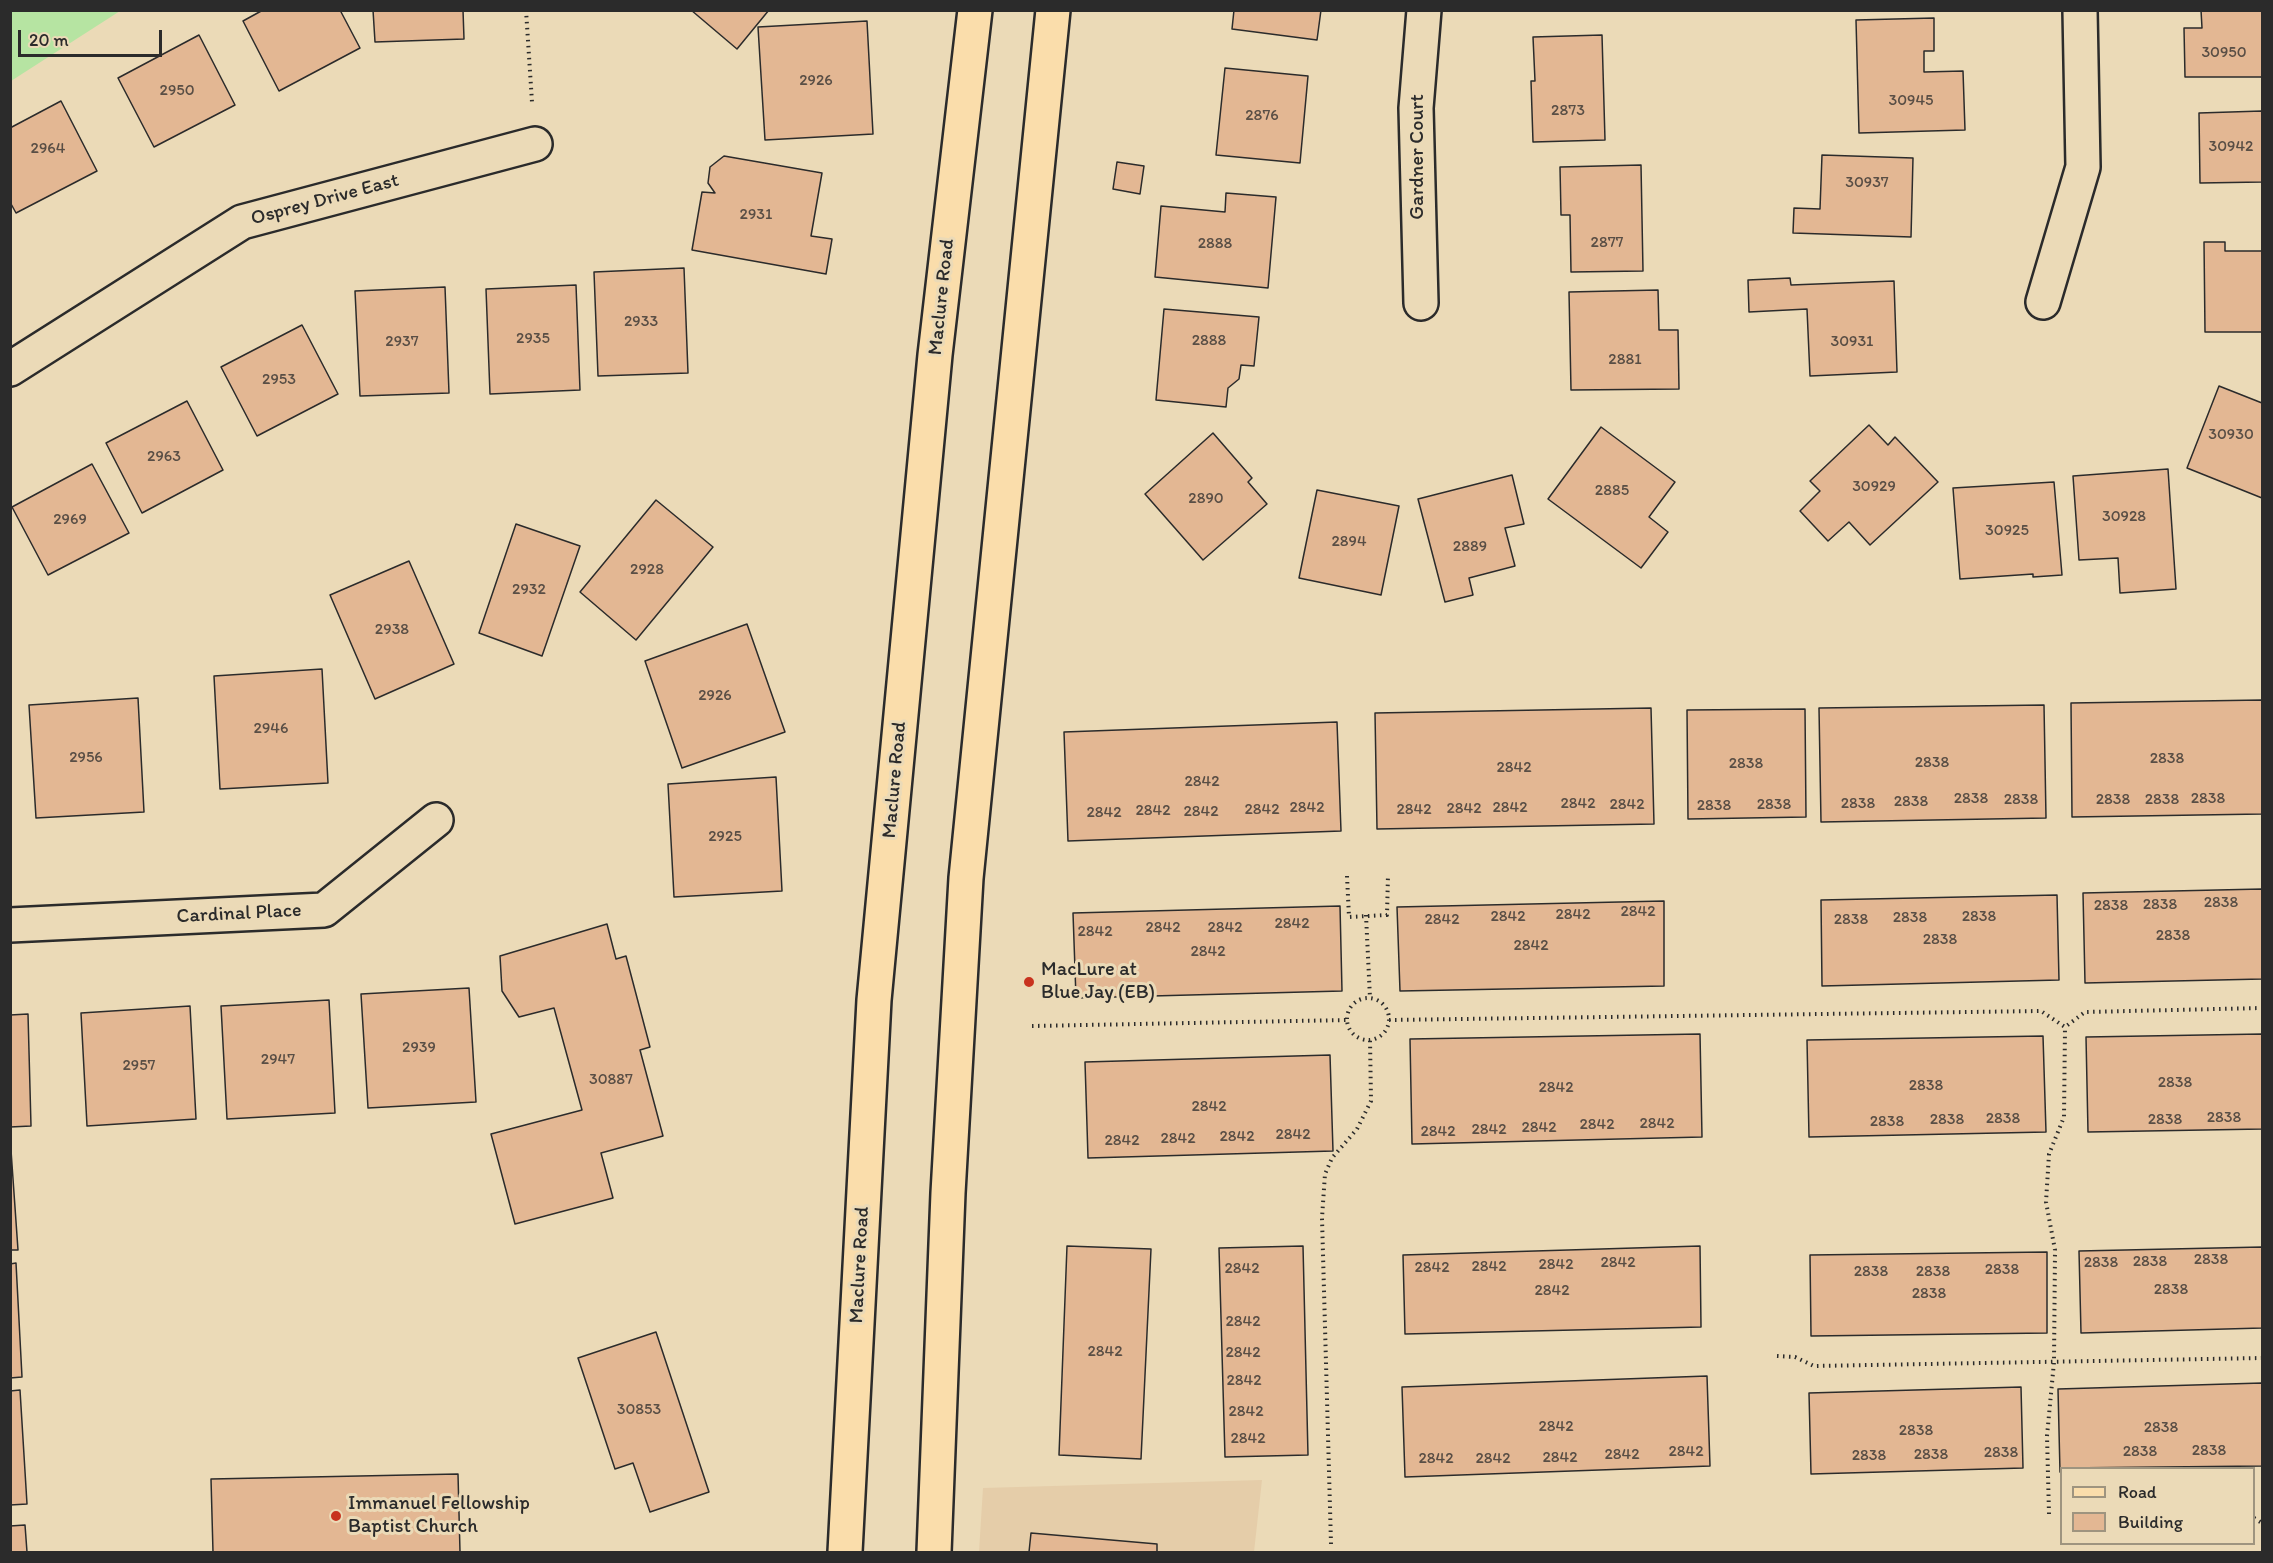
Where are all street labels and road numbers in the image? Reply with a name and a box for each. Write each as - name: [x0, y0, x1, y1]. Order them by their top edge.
- street label: Gardner Court: [1406, 94, 1430, 220]
- street label: Osprey Drive East: [248, 169, 402, 231]
- street label: Maclure Road: [924, 237, 960, 357]
- street label: Maclure Road: [878, 721, 912, 839]
- street label: Cardinal Place: [176, 899, 302, 929]
- street label: Maclure Road: [845, 1206, 875, 1324]

